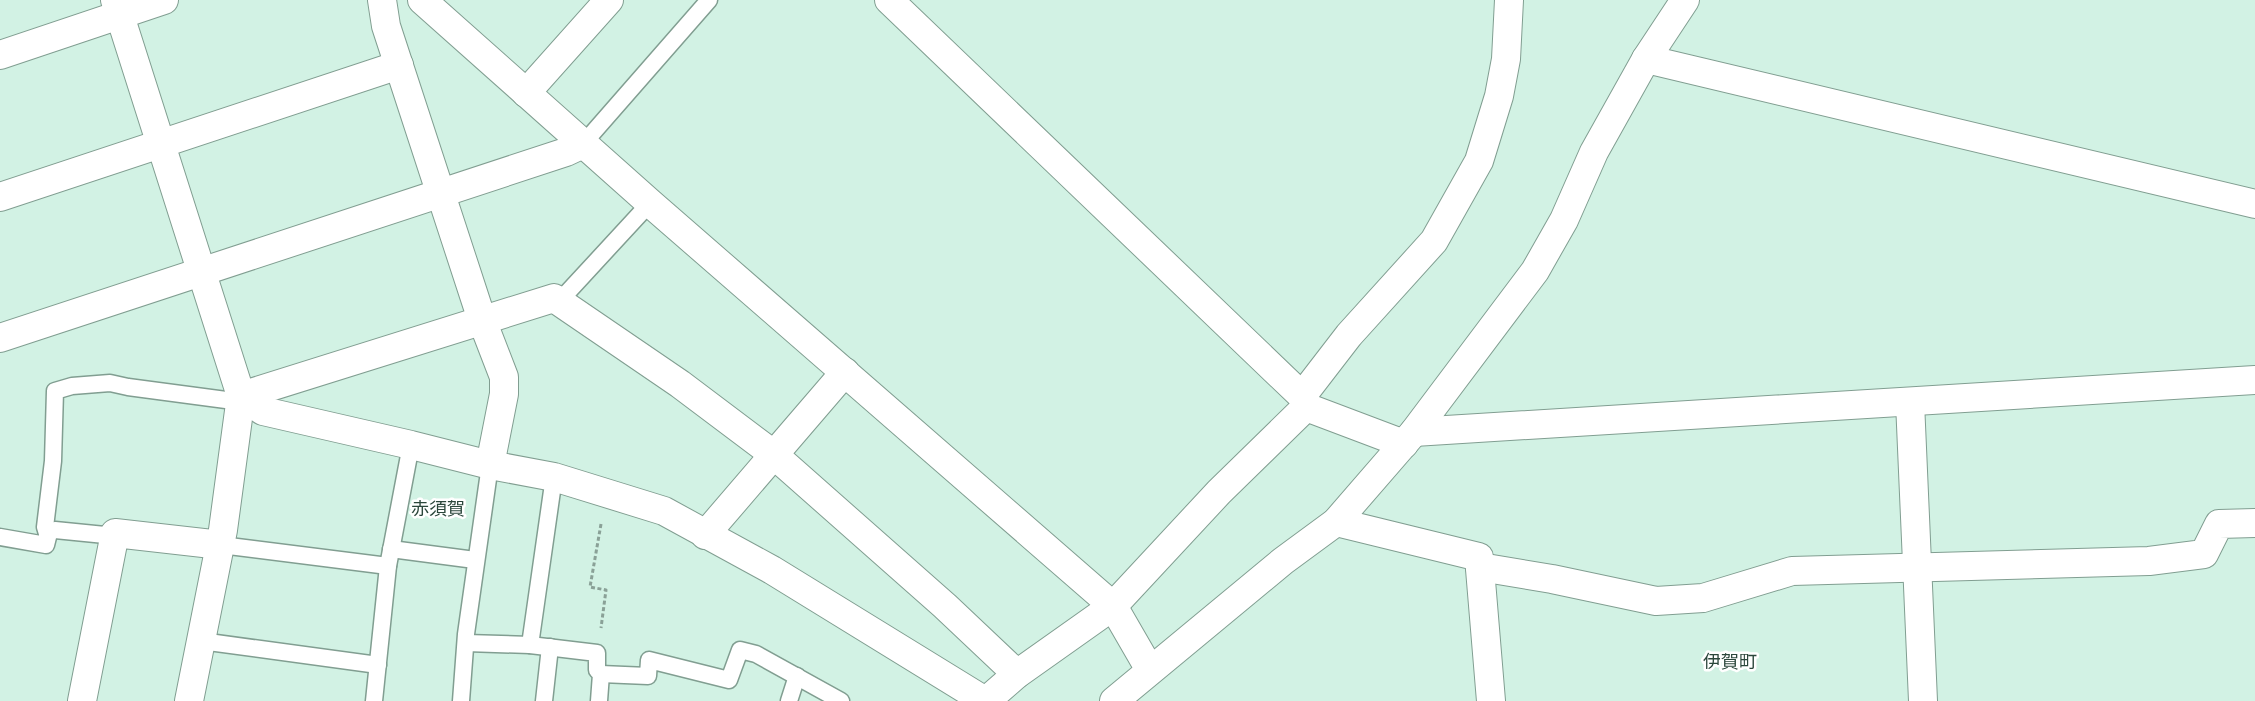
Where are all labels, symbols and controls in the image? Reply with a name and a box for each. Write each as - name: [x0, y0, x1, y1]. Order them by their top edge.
- district label: 赤須賀: [411, 499, 465, 519]
- district label: 伊賀町: [1703, 652, 1757, 672]

